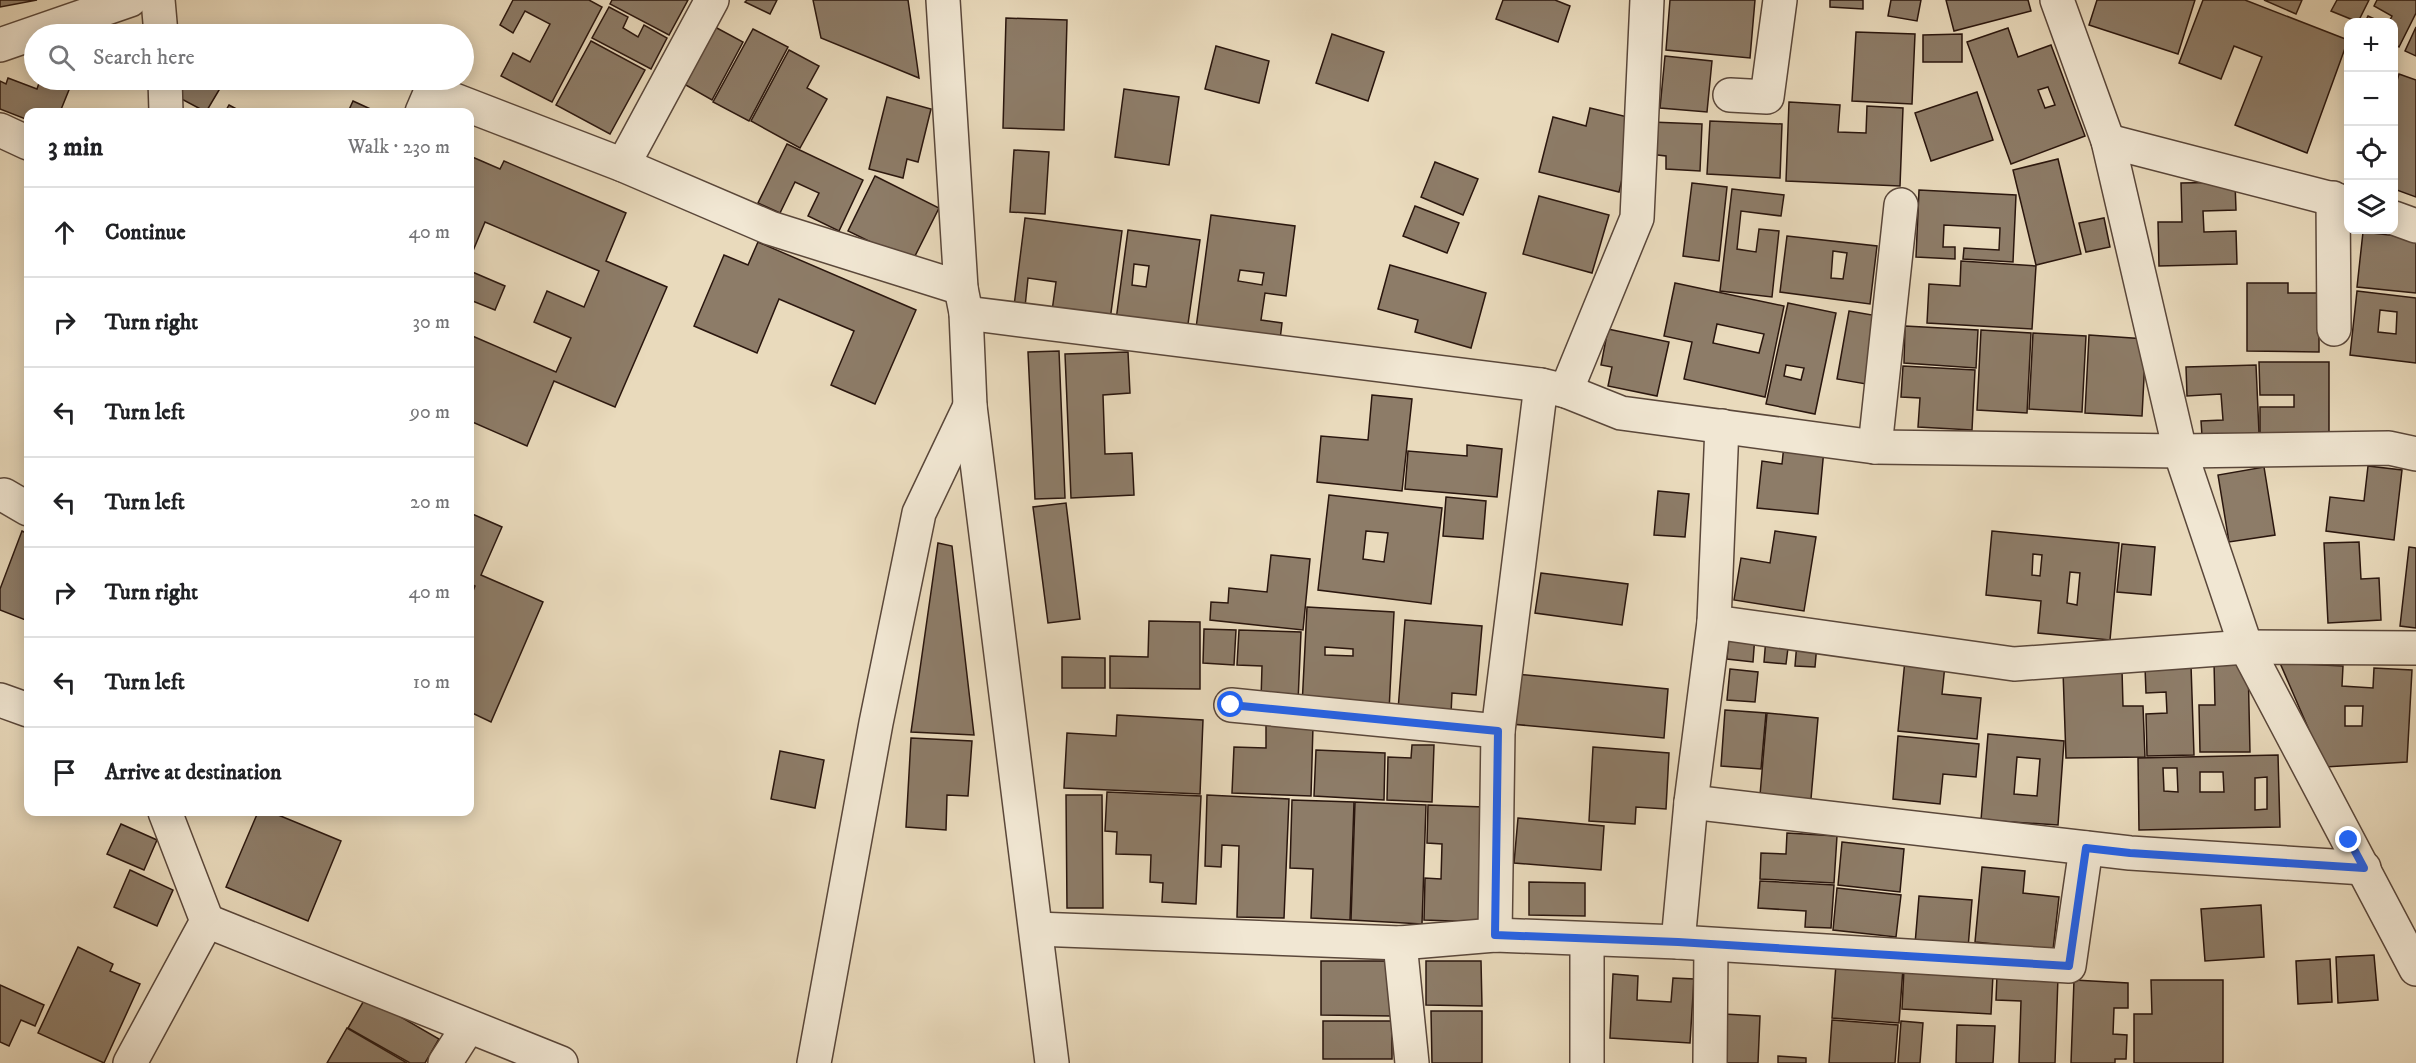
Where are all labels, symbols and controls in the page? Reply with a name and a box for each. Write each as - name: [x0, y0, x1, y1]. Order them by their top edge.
- map controls: [2344, 18, 2398, 234]
- button: +: [2344, 18, 2398, 72]
- search box: [24, 24, 474, 90]
- icon: search: [45, 41, 78, 74]
- text: Search here: [93, 44, 195, 71]
- button: −: [2344, 72, 2398, 126]
- button: locate: [2344, 126, 2398, 180]
- text: 3 min: [48, 131, 103, 164]
- text: Walk · 230 m: [348, 135, 450, 160]
- button: layers: [2344, 180, 2398, 234]
- icon: ahead: [48, 216, 81, 249]
- text: Continue: [105, 219, 186, 246]
- text: 40 m: [408, 220, 450, 245]
- icon: right: [48, 306, 81, 339]
- text: Turn right: [105, 309, 198, 336]
- text: 30 m: [412, 310, 450, 335]
- icon: left: [48, 396, 81, 429]
- text: Turn left: [105, 399, 185, 426]
- text: 90 m: [410, 400, 450, 425]
- icon: left: [48, 486, 81, 519]
- text: Turn left: [105, 489, 185, 516]
- text: 20 m: [410, 490, 450, 515]
- icon: right: [48, 576, 81, 609]
- text: Turn right: [105, 579, 198, 606]
- text: 40 m: [408, 580, 450, 605]
- icon: left: [48, 666, 81, 699]
- text: Turn left: [105, 669, 185, 696]
- text: 10 m: [413, 670, 450, 695]
- route start: [1217, 691, 1243, 717]
- icon: arrive: [48, 756, 81, 789]
- text: Arrive at destination: [105, 759, 282, 786]
- route end: [2335, 826, 2361, 852]

